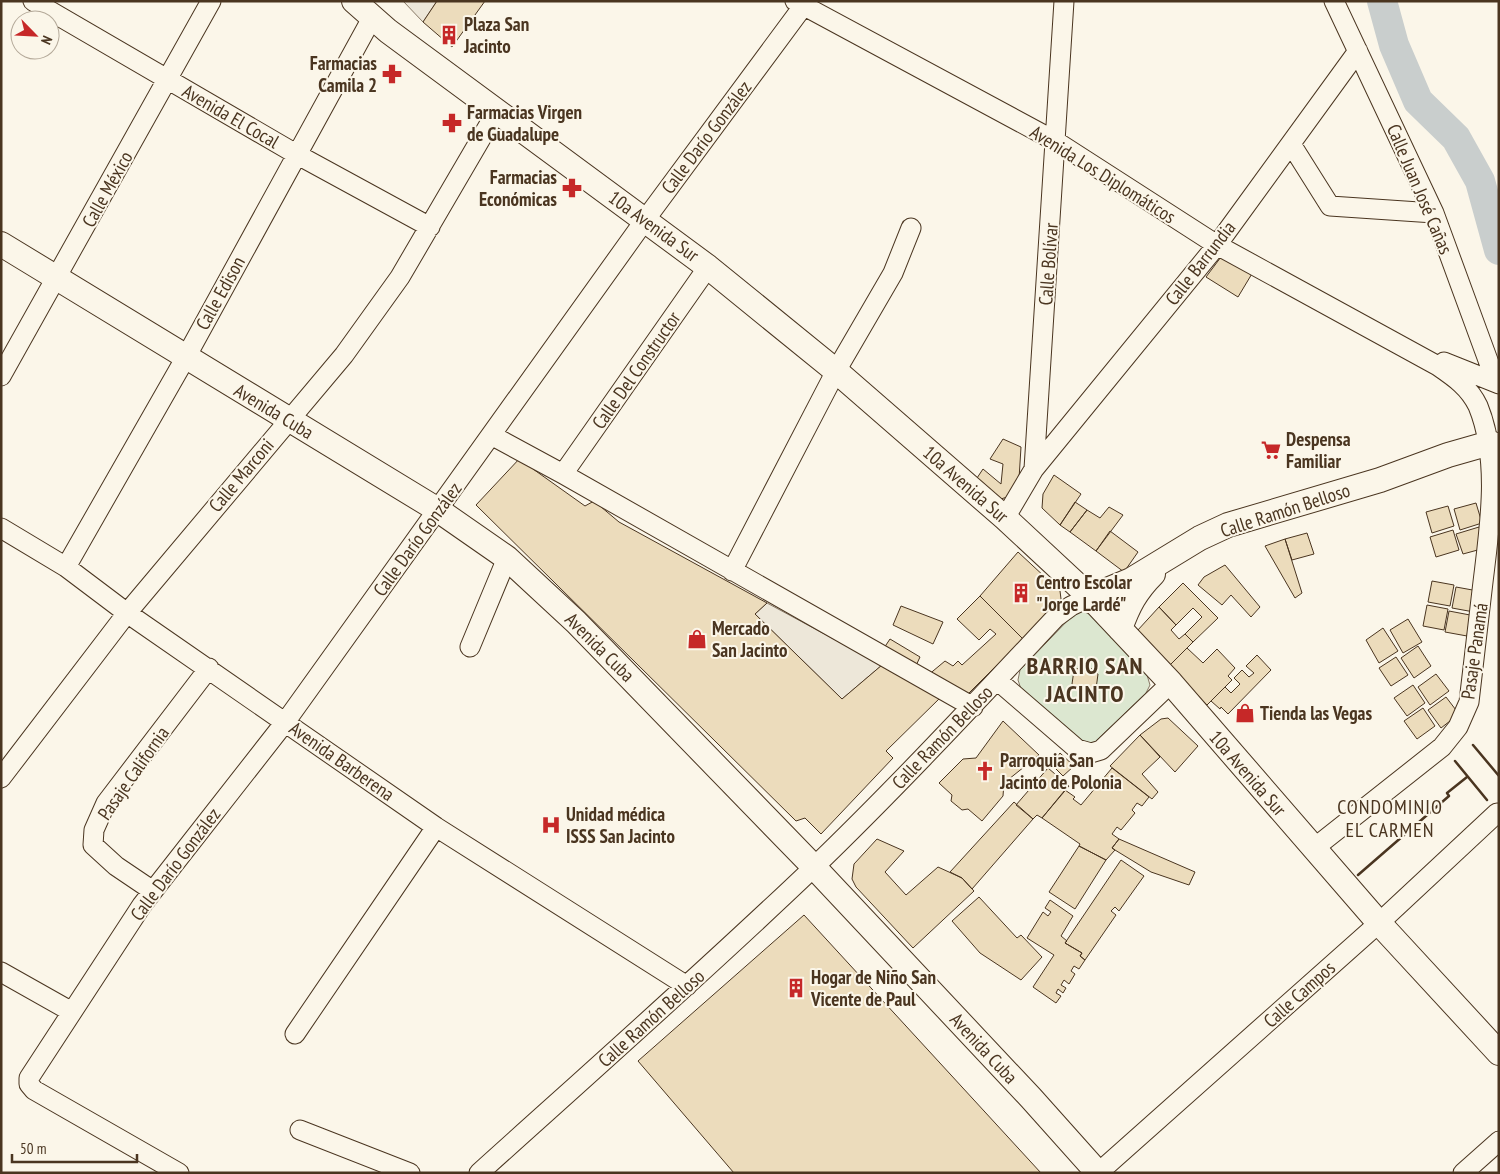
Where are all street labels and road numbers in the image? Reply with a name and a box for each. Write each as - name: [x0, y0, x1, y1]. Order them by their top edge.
- street label: Calle Darío González: [656, 76, 756, 198]
- street label: Avenida El Cocal: [178, 79, 284, 154]
- street label: Avenida Los Diplomáticos: [1026, 120, 1180, 228]
- street label: Calle Juan José Cañas: [1382, 120, 1458, 258]
- street label: Calle México: [76, 147, 138, 231]
- street label: 10a Avenida Sur: [604, 185, 704, 267]
- street label: Calle Barrundia: [1160, 216, 1240, 310]
- street label: Calle Bolívar: [1033, 221, 1063, 306]
- street label: Calle Edison: [190, 252, 250, 334]
- street label: Calle Del Constructor: [587, 306, 686, 433]
- street label: Avenida Cuba: [230, 378, 318, 444]
- street label: Calle Marconi: [203, 433, 279, 517]
- street label: 10a Avenida Sur: [918, 440, 1014, 528]
- street label: Calle Darío González: [368, 477, 467, 601]
- street label: Calle Ramón Belloso: [1217, 478, 1353, 542]
- street label: Pasaje Panamá: [1455, 601, 1493, 701]
- street label: Avenida Cuba: [560, 607, 640, 687]
- street label: Calle Ramón Belloso: [886, 680, 998, 794]
- street label: Avenida Barberena: [285, 716, 399, 806]
- street label: Pasaje California: [92, 722, 174, 824]
- street label: 10a Avenida Sur: [1204, 725, 1292, 821]
- street label: Calle Darío González: [125, 803, 225, 925]
- street label: Calle Campos: [1258, 956, 1340, 1032]
- street label: Calle Ramón Belloso: [593, 964, 709, 1072]
- street label: Avenida Cuba: [945, 1007, 1023, 1089]

